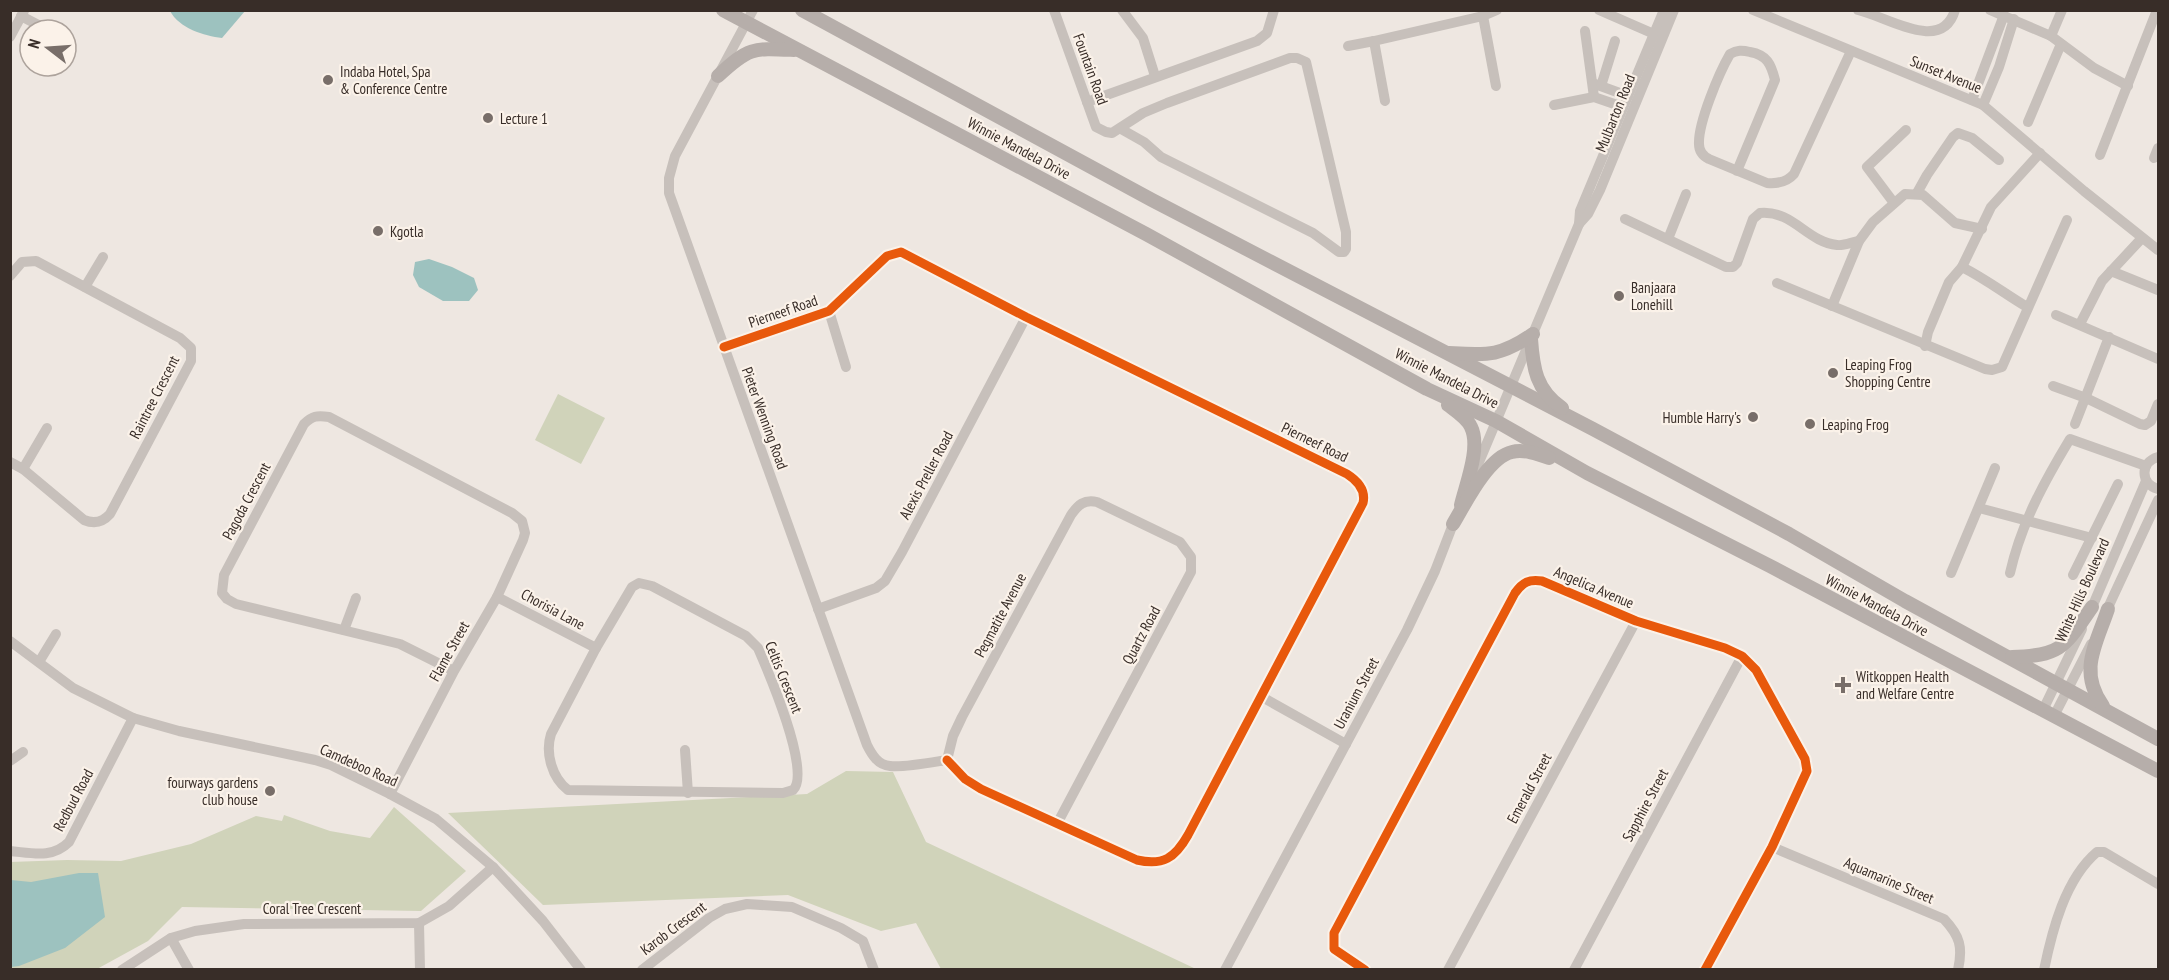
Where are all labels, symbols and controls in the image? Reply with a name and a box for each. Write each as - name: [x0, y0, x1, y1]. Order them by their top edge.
- north arrow: [18, 18, 78, 78]
- street label: Fountain Road: [1069, 31, 1113, 107]
- text: N: [23, 37, 44, 51]
- street label: Sunset Avenue: [1907, 51, 1985, 97]
- place label: Indaba Hotel, Spa & Conference Centre: [340, 62, 447, 98]
- street label: Mulbarton Road: [1591, 71, 1639, 155]
- marker: Indaba Hotel, Spa & Conference Centre: [321, 73, 335, 87]
- place label: Lecture 1: [500, 109, 548, 128]
- marker: Lecture 1: [481, 111, 495, 125]
- street label: Winnie Mandela Drive: [964, 113, 1074, 183]
- place label: Kgotla: [390, 222, 423, 241]
- marker: Kgotla: [371, 224, 385, 238]
- place label: Banjaara Lonehill: [1631, 278, 1676, 314]
- marker: Banjaara Lonehill: [1612, 289, 1626, 303]
- street label: Pierneef Road: [746, 290, 820, 332]
- street label: Winnie Mandela Drive: [1392, 344, 1502, 412]
- street label: Raintree Crescent: [125, 352, 183, 442]
- place label: Leaping Frog Shopping Centre: [1845, 355, 1931, 391]
- street label: Pieter Wenning Road: [738, 364, 792, 472]
- marker: Leaping Frog Shopping Centre: [1826, 366, 1840, 380]
- place label: Humble Harry's: [1662, 408, 1741, 427]
- marker: Humble Harry's: [1746, 410, 1760, 424]
- place label: Leaping Frog: [1822, 415, 1889, 434]
- marker: Leaping Frog: [1803, 417, 1817, 431]
- street label: Pierneef Road: [1279, 418, 1351, 466]
- street label: Alexis Preller Road: [895, 428, 957, 522]
- street label: Pagoda Crescent: [218, 459, 274, 543]
- street label: White Hills Boulevard: [2051, 535, 2113, 645]
- street label: Angelica Avenue: [1551, 562, 1637, 612]
- street label: Pegmatite Avenue: [970, 570, 1030, 660]
- street label: Winnie Mandela Drive: [1822, 570, 1932, 640]
- street label: Chorisia Lane: [518, 584, 588, 634]
- street label: Quartz Road: [1118, 603, 1164, 667]
- street label: Flame Street: [425, 618, 473, 684]
- street label: Celtis Crescent: [761, 638, 807, 716]
- street label: Uranium Street: [1329, 654, 1383, 732]
- place label: Witkoppen Health and Welfare Centre: [1856, 667, 1954, 703]
- marker: Witkoppen Health and Welfare Centre: [1834, 676, 1852, 694]
- street label: Camdeboo Road: [317, 739, 401, 791]
- street label: Emerald Street: [1503, 750, 1555, 826]
- street label: Sapphire Street: [1618, 765, 1672, 845]
- street label: Redbud Road: [49, 766, 97, 834]
- place label: fourways gardens club house: [167, 773, 258, 809]
- marker: fourways gardens club house: [263, 784, 277, 798]
- street label: Aquamarine Street: [1841, 852, 1937, 908]
- street label: Karob Crescent: [636, 897, 710, 959]
- street label: Coral Tree Crescent: [263, 899, 361, 918]

